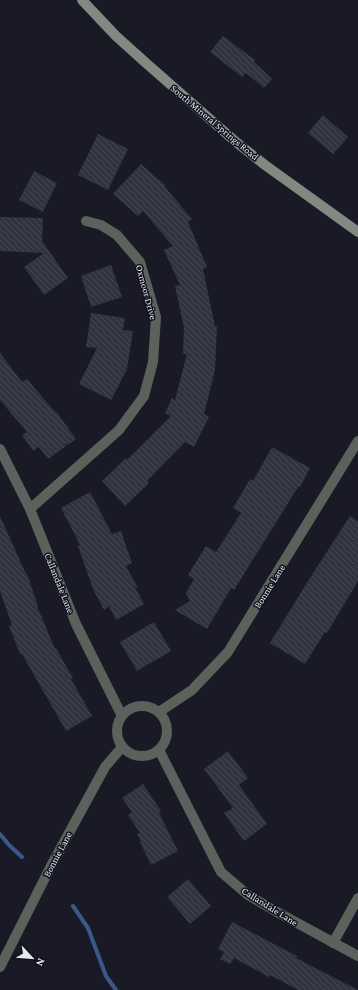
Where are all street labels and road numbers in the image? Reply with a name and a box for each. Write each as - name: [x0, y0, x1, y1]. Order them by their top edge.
- street label: South Mineral Springs Road: [169, 82, 261, 163]
- street label: Oxmoor Drive: [134, 263, 159, 321]
- street label: Callandale Lane: [42, 552, 77, 615]
- street label: Bonnie Lane: [252, 562, 288, 610]
- street label: Bonnie Lane: [41, 829, 74, 879]
- street label: Callandale Lane: [240, 885, 300, 928]

